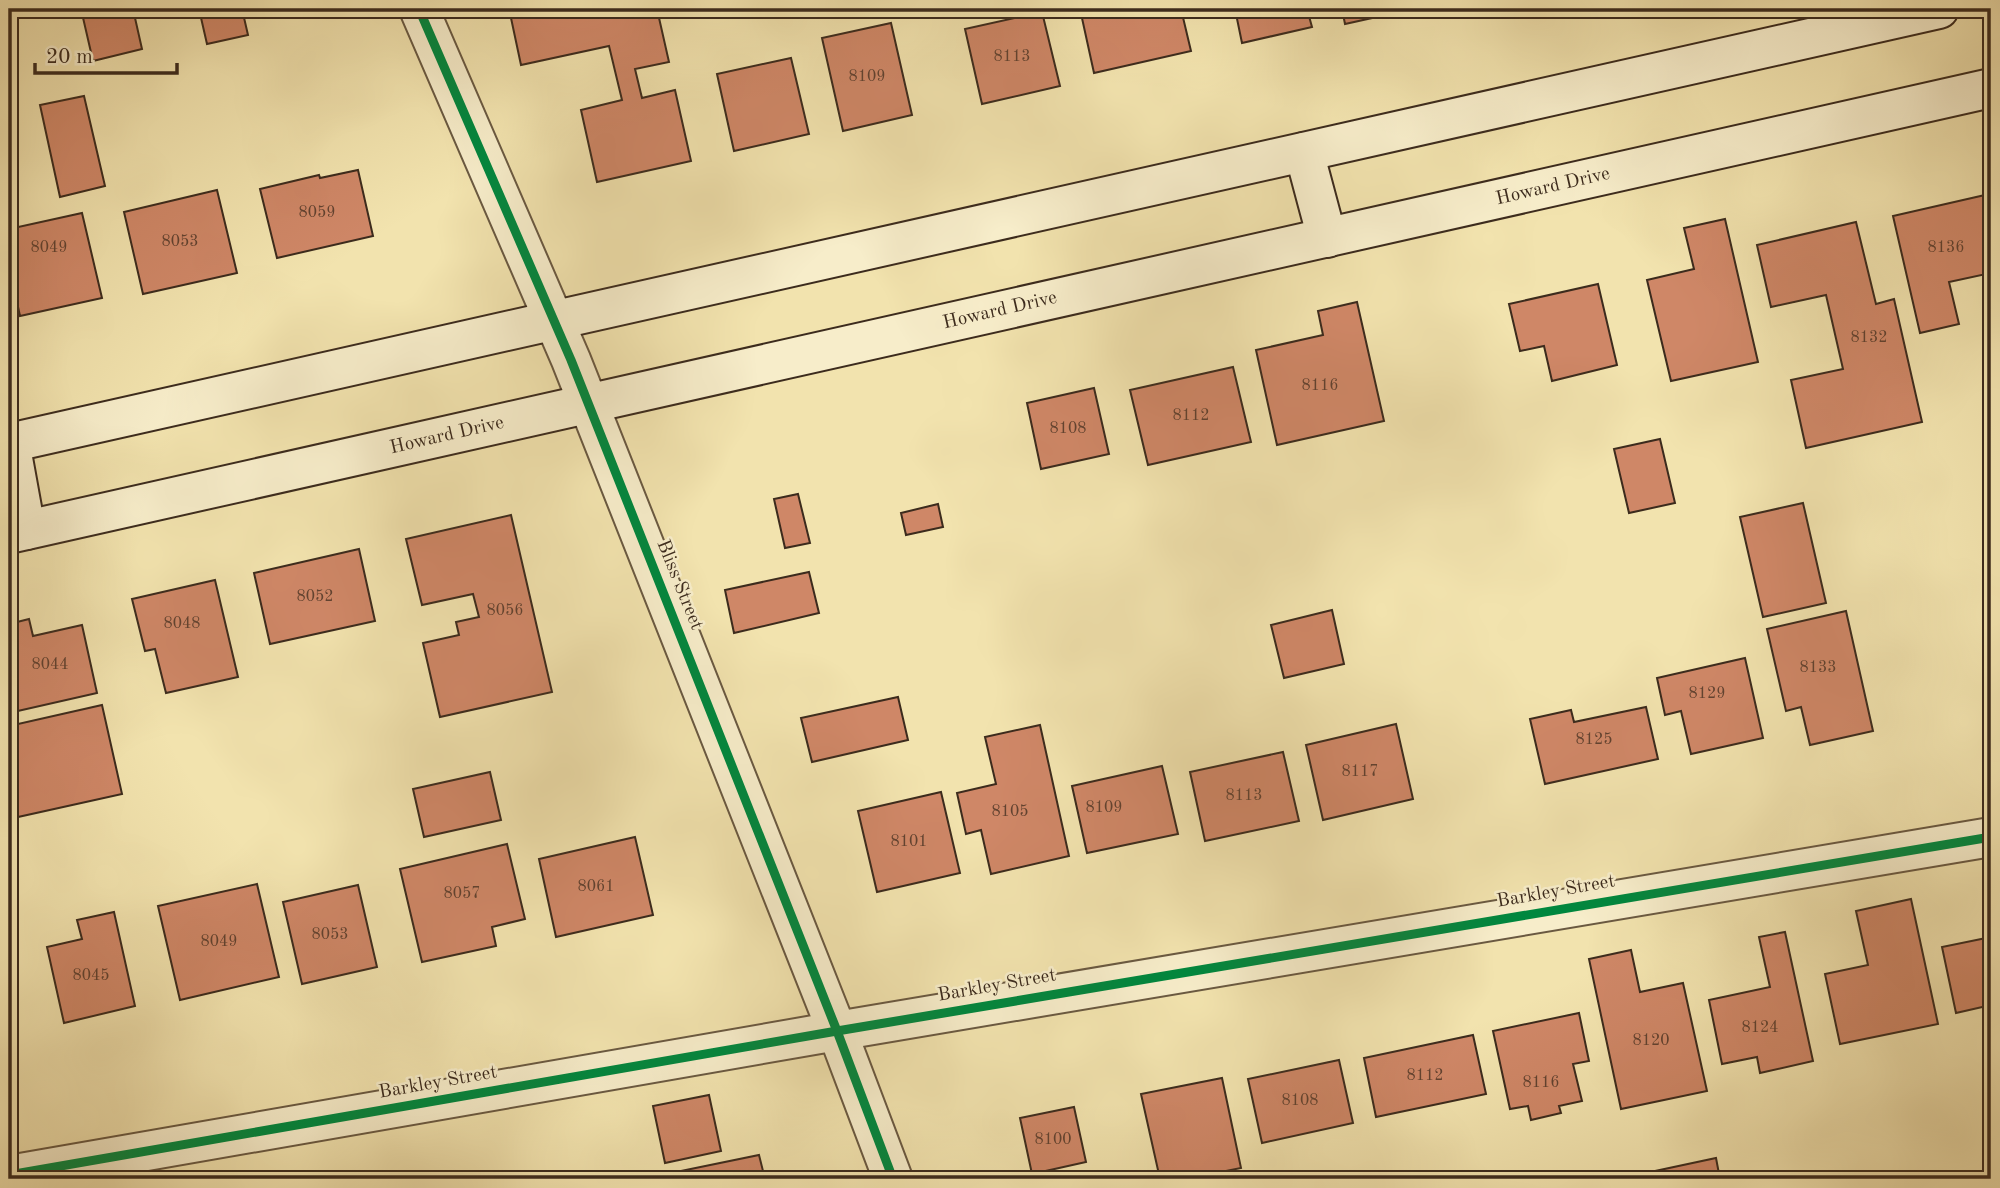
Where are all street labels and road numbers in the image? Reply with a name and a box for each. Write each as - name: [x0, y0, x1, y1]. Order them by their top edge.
- street label: Howard Drive: [1494, 165, 1612, 209]
- street label: Howard Drive: [941, 289, 1059, 333]
- street label: Howard Drive: [388, 414, 506, 458]
- street label: Bliss Street: [652, 537, 706, 633]
- street label: Barkley Street: [1495, 872, 1617, 912]
- street label: Barkley Street: [936, 966, 1058, 1006]
- street label: Barkley Street: [377, 1063, 499, 1103]

